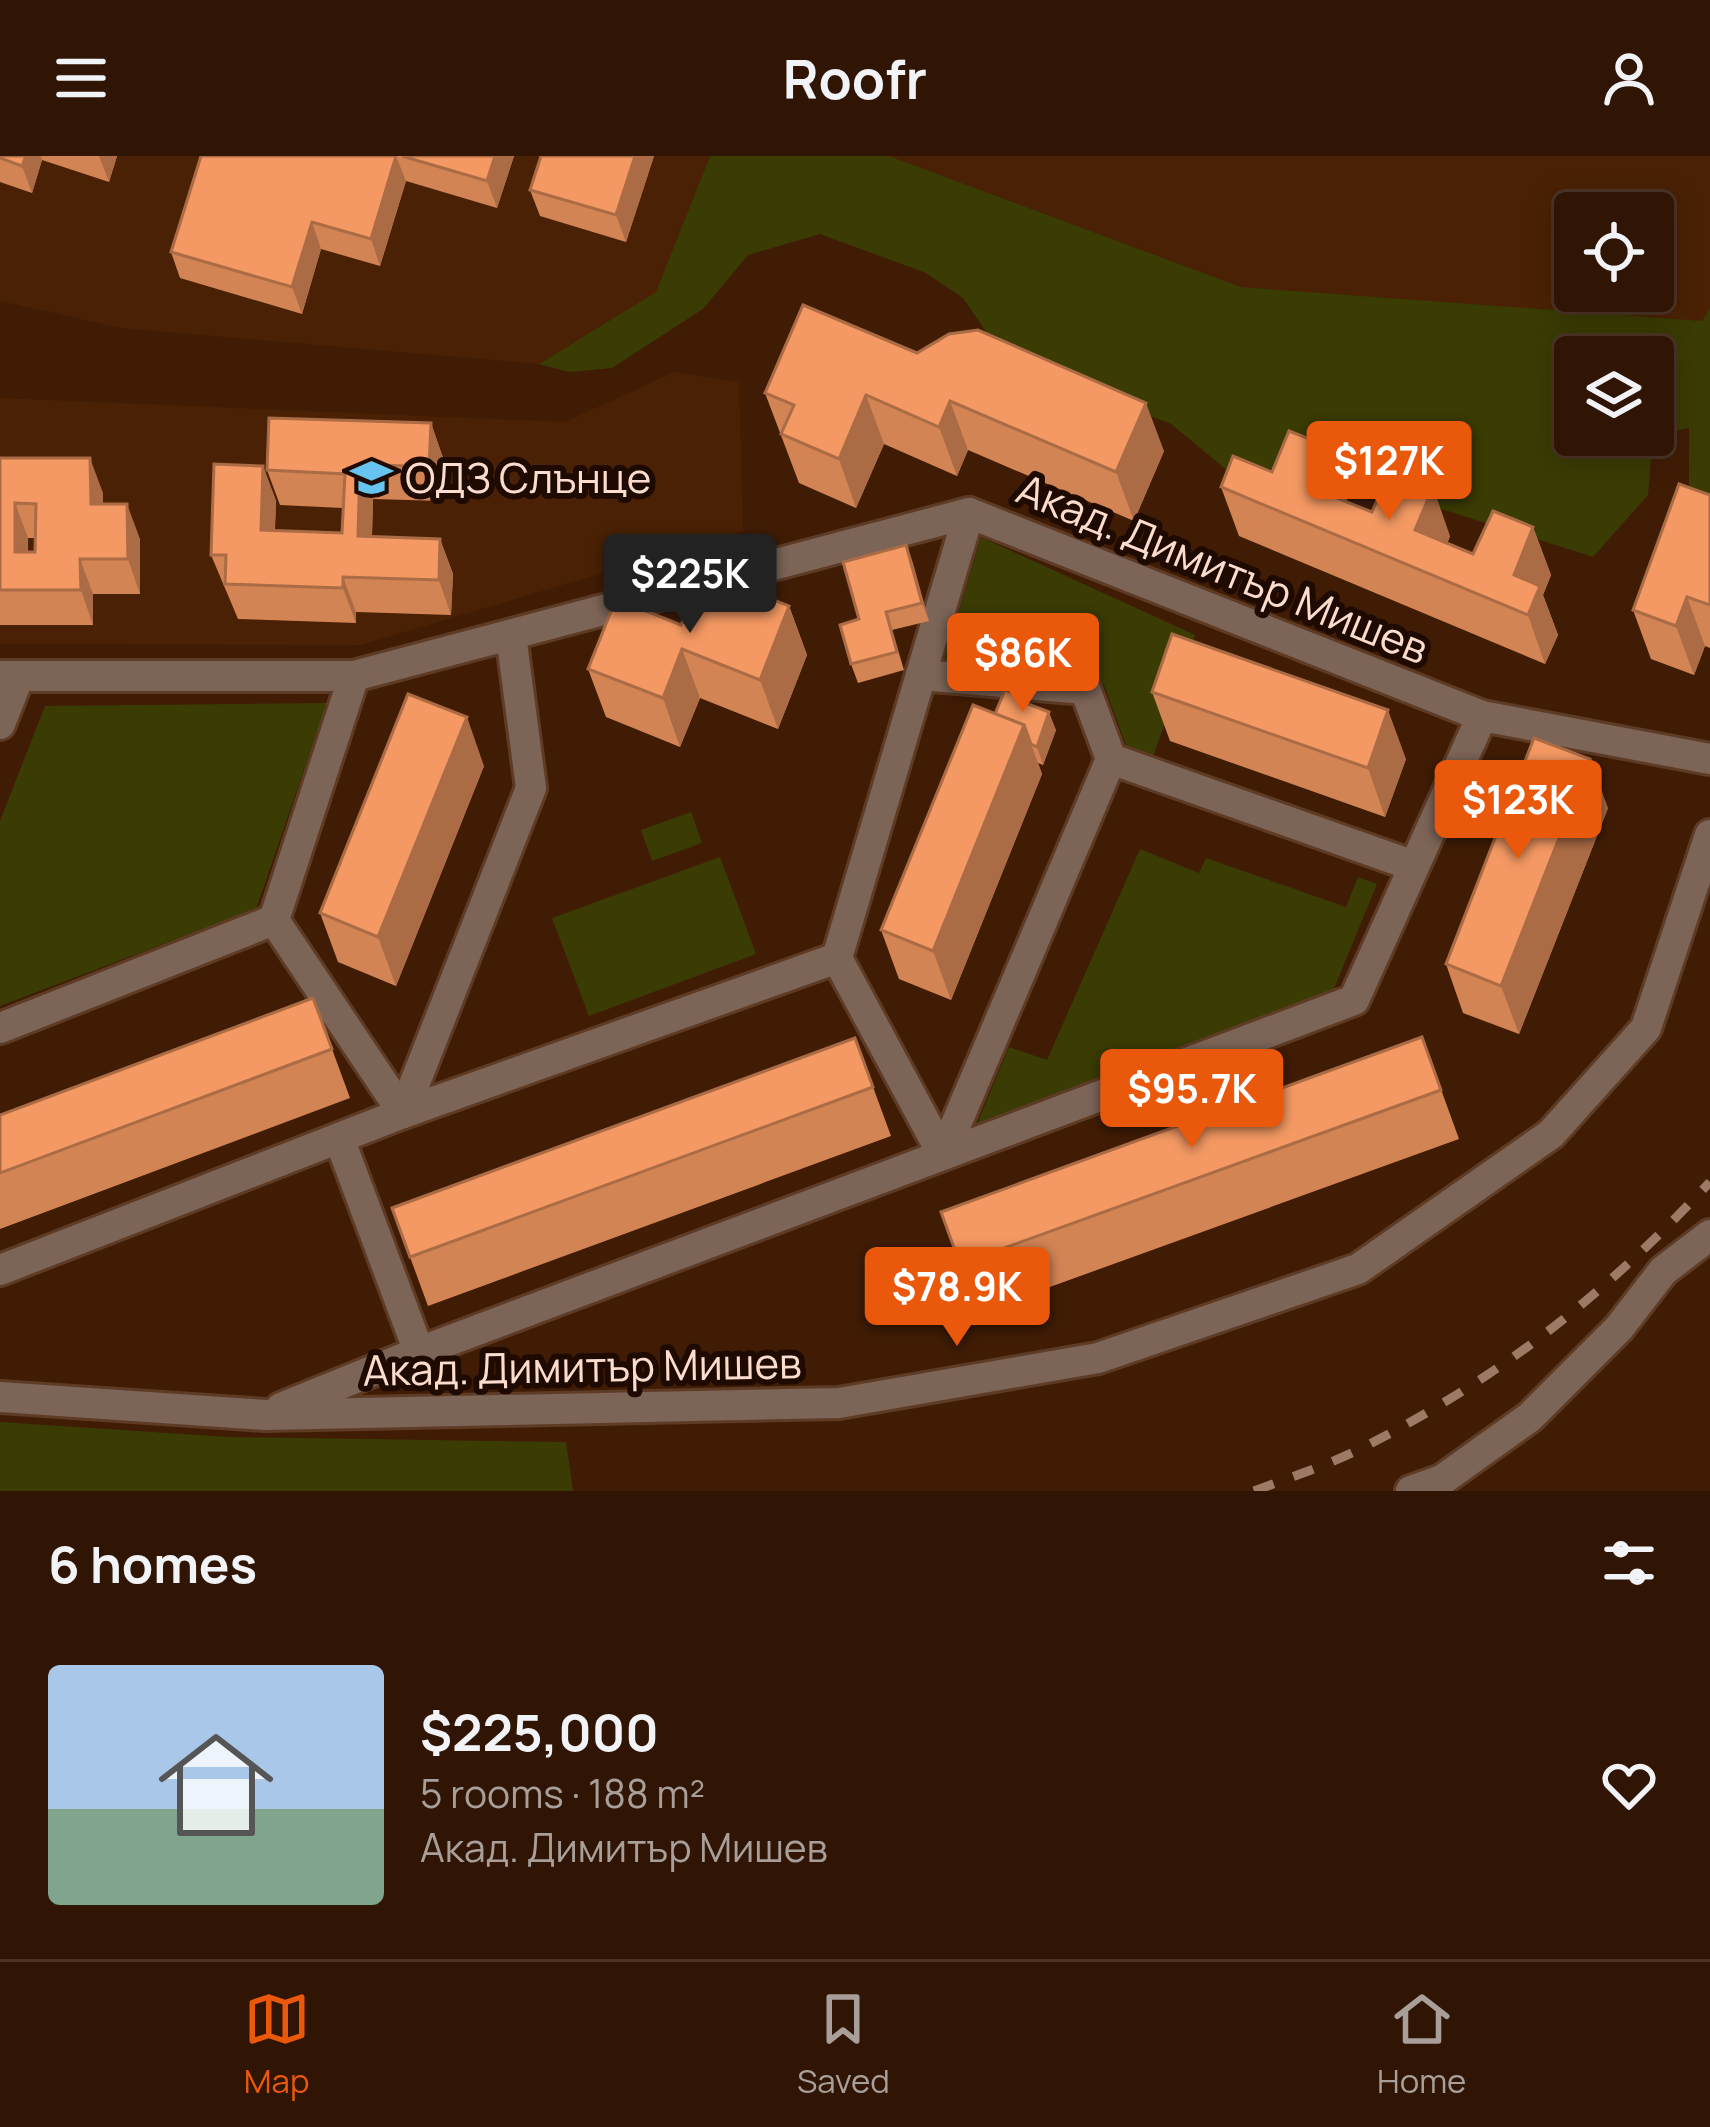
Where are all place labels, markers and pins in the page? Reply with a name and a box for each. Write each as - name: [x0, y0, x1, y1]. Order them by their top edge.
- pin: $127K: [1305, 421, 1473, 523]
- place label: ОДЗ Слънце: [405, 448, 651, 506]
- school or university icon: ОДЗ Слънце: [348, 454, 394, 500]
- pin: $225K: [606, 534, 774, 636]
- pin: $86K: [952, 613, 1094, 715]
- pin: $123K: [1434, 760, 1602, 862]
- pin: $95.7K: [1094, 1049, 1290, 1151]
- pin: $78.9K: [859, 1247, 1055, 1349]

